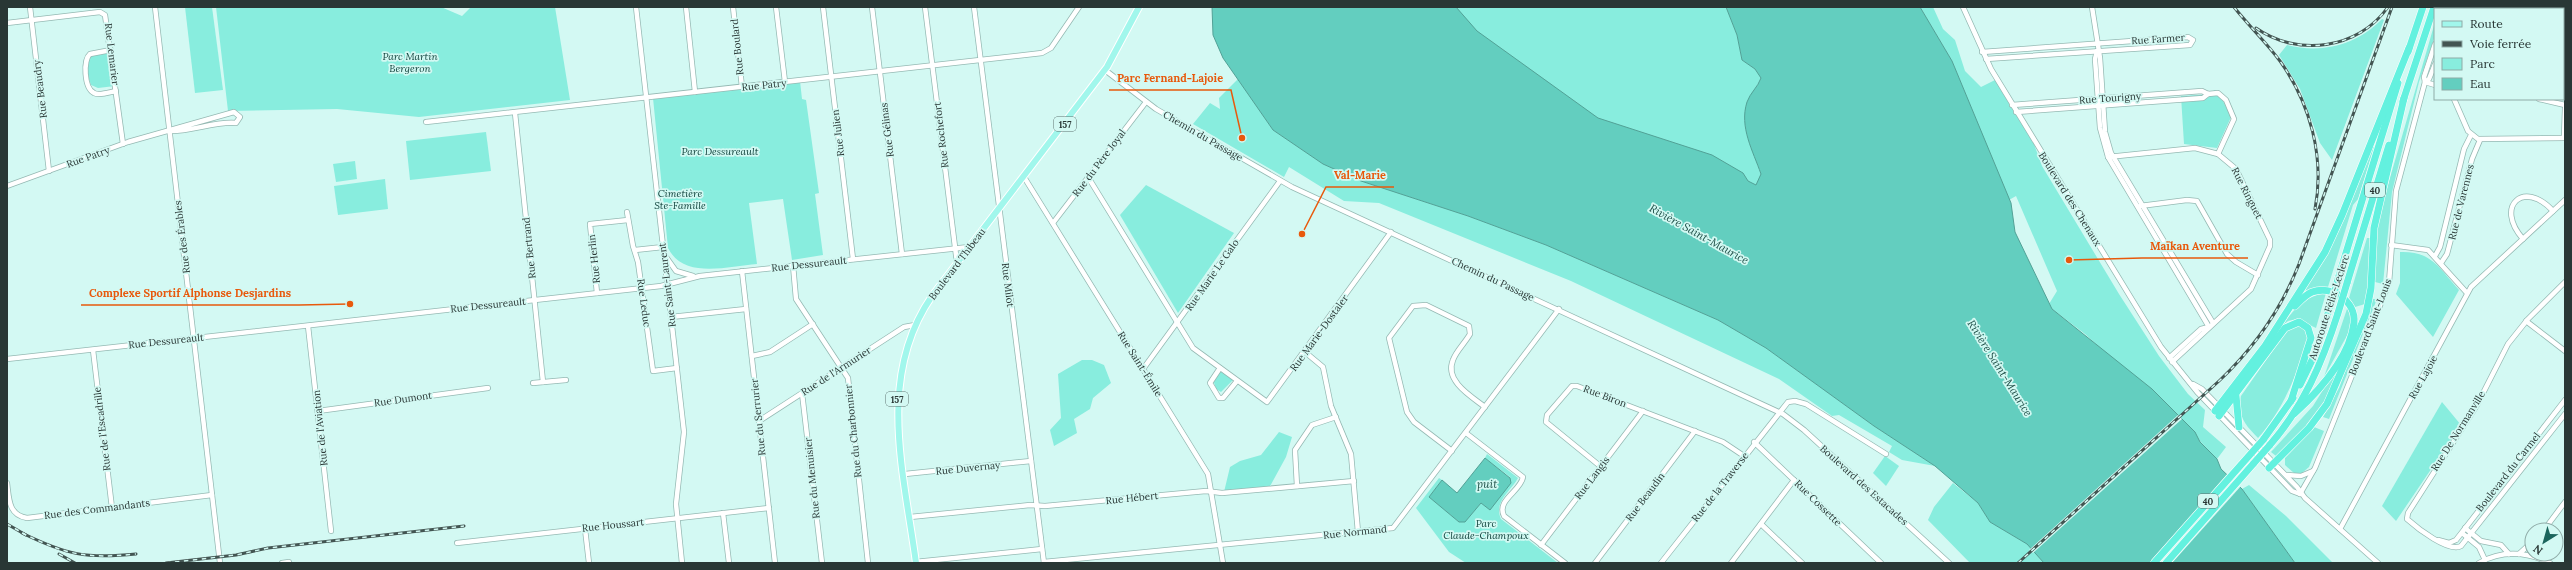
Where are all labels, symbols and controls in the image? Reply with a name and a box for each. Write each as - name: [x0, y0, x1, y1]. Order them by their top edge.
- legend: [2434, 8, 2564, 100]
- text: Route: [2470, 16, 2503, 31]
- street label: Rue Boulard: [728, 18, 746, 76]
- street label: Rue Lemarier: [102, 22, 122, 86]
- street label: Rue Farmer: [2131, 31, 2186, 47]
- text: Voie ferrée: [2469, 36, 2532, 51]
- park label: Parc Martin Bergeron: [382, 50, 438, 75]
- text: Parc: [2470, 56, 2495, 71]
- street label: Rue Beaudry: [30, 58, 50, 119]
- callout: Parc Fernand-Lajoie: [1109, 67, 1231, 90]
- text: Parc Fernand-Lajoie: [1117, 71, 1223, 85]
- street label: Rue Patry: [741, 76, 788, 94]
- text: Eau: [2470, 76, 2491, 91]
- street label: Rue Tourigny: [2079, 89, 2142, 107]
- street label: Rue Rochefort: [930, 101, 952, 169]
- street label: Rue Gélinas: [877, 102, 897, 158]
- street label: Chemin du Passage: [1161, 108, 1246, 164]
- street label: Rue Julien: [829, 109, 847, 157]
- road number: 157: [1054, 117, 1076, 131]
- street label: Rue du Père Joyal: [1069, 126, 1129, 199]
- street label: Rue Patry: [65, 143, 112, 171]
- park label: Parc Dessureault: [682, 145, 759, 158]
- street label: Boulevard des Chenaux: [2036, 149, 2105, 249]
- street label: Rue de Varennes: [2445, 162, 2477, 241]
- callout: Val-Marie: [1326, 164, 1394, 187]
- street label: Rue Ringuet: [2228, 165, 2266, 221]
- text: Val-Marie: [1334, 168, 1386, 182]
- road number: 40: [2365, 183, 2385, 197]
- park label: Cimetière Ste-Famille: [654, 187, 706, 212]
- street label: Rue des Érables: [171, 200, 193, 274]
- water label: Rivière Saint-Maurice: [1647, 201, 1751, 267]
- street label: Rue Bertrand: [519, 217, 539, 279]
- street label: Boulevard Thibeau: [926, 225, 988, 302]
- street label: Rue Herlin: [585, 234, 603, 284]
- callout: Maïkan Aventure: [2142, 235, 2248, 258]
- street label: Rue Marie Le Galo: [1182, 236, 1242, 314]
- text: Maïkan Aventure: [2150, 239, 2240, 253]
- street label: Rue Saint-Laurent: [655, 242, 679, 328]
- street label: Autoroute Félix-Leclerc: [2305, 253, 2352, 362]
- street label: Rue Dessureault: [771, 254, 847, 274]
- street label: Chemin du Passage: [1450, 254, 1537, 304]
- street label: Rue Milot: [999, 262, 1017, 308]
- street label: Boulevard Saint-Louis: [2346, 277, 2395, 377]
- street label: Rue Leduc: [634, 278, 654, 328]
- callout: Complexe Sportif Alphonse Desjardins: [81, 282, 299, 305]
- text: Complexe Sportif Alphonse Desjardins: [89, 286, 291, 300]
- street label: Rue Marie-Dostaler: [1287, 292, 1351, 374]
- street label: Rue Dessureault: [450, 295, 526, 315]
- water label: Rivière Saint-Maurice: [1965, 317, 2035, 419]
- street label: Rue Saint-Émile: [1115, 329, 1166, 400]
- street label: Rue Dessureault: [128, 331, 204, 351]
- street label: Rue de l'Armurier: [798, 343, 874, 399]
- street label: Rue Lajoie: [2406, 352, 2441, 401]
- street label: Rue du Serrurier: [747, 377, 769, 456]
- street label: Rue Biron: [1581, 382, 1629, 410]
- street label: Rue du Charbonnier: [842, 383, 864, 478]
- street label: Rue de l'Escadrille: [90, 386, 114, 472]
- street label: Rue Dumont: [373, 388, 433, 409]
- street label: Rue De Normanville: [2428, 388, 2488, 474]
- street label: Rue de l'Aviation: [310, 389, 330, 467]
- road number: 157: [886, 392, 908, 406]
- street label: Boulevard du Carmel: [2473, 429, 2543, 514]
- street label: Rue du Menuisier: [801, 436, 823, 519]
- street label: Boulevard des Estacades: [1817, 442, 1911, 528]
- street label: Rue de la Traverse: [1689, 449, 1752, 525]
- street label: Rue Langis: [1572, 454, 1613, 502]
- street label: Rue Duvernay: [935, 458, 1002, 478]
- street label: Rue Beaudin: [1622, 470, 1668, 524]
- water label: puit: [1477, 477, 1497, 491]
- street label: Rue Cossette: [1792, 477, 1845, 529]
- street label: Rue Hébert: [1105, 489, 1159, 507]
- road number: 40: [2198, 494, 2218, 508]
- street label: Rue des Commandants: [43, 496, 151, 522]
- street label: Rue Houssart: [581, 515, 645, 535]
- park label: Parc Claude-Champoux: [1443, 517, 1529, 542]
- street label: Rue Normand: [1322, 522, 1388, 542]
- north arrow: [2524, 522, 2564, 562]
- text: N: [2530, 542, 2546, 558]

